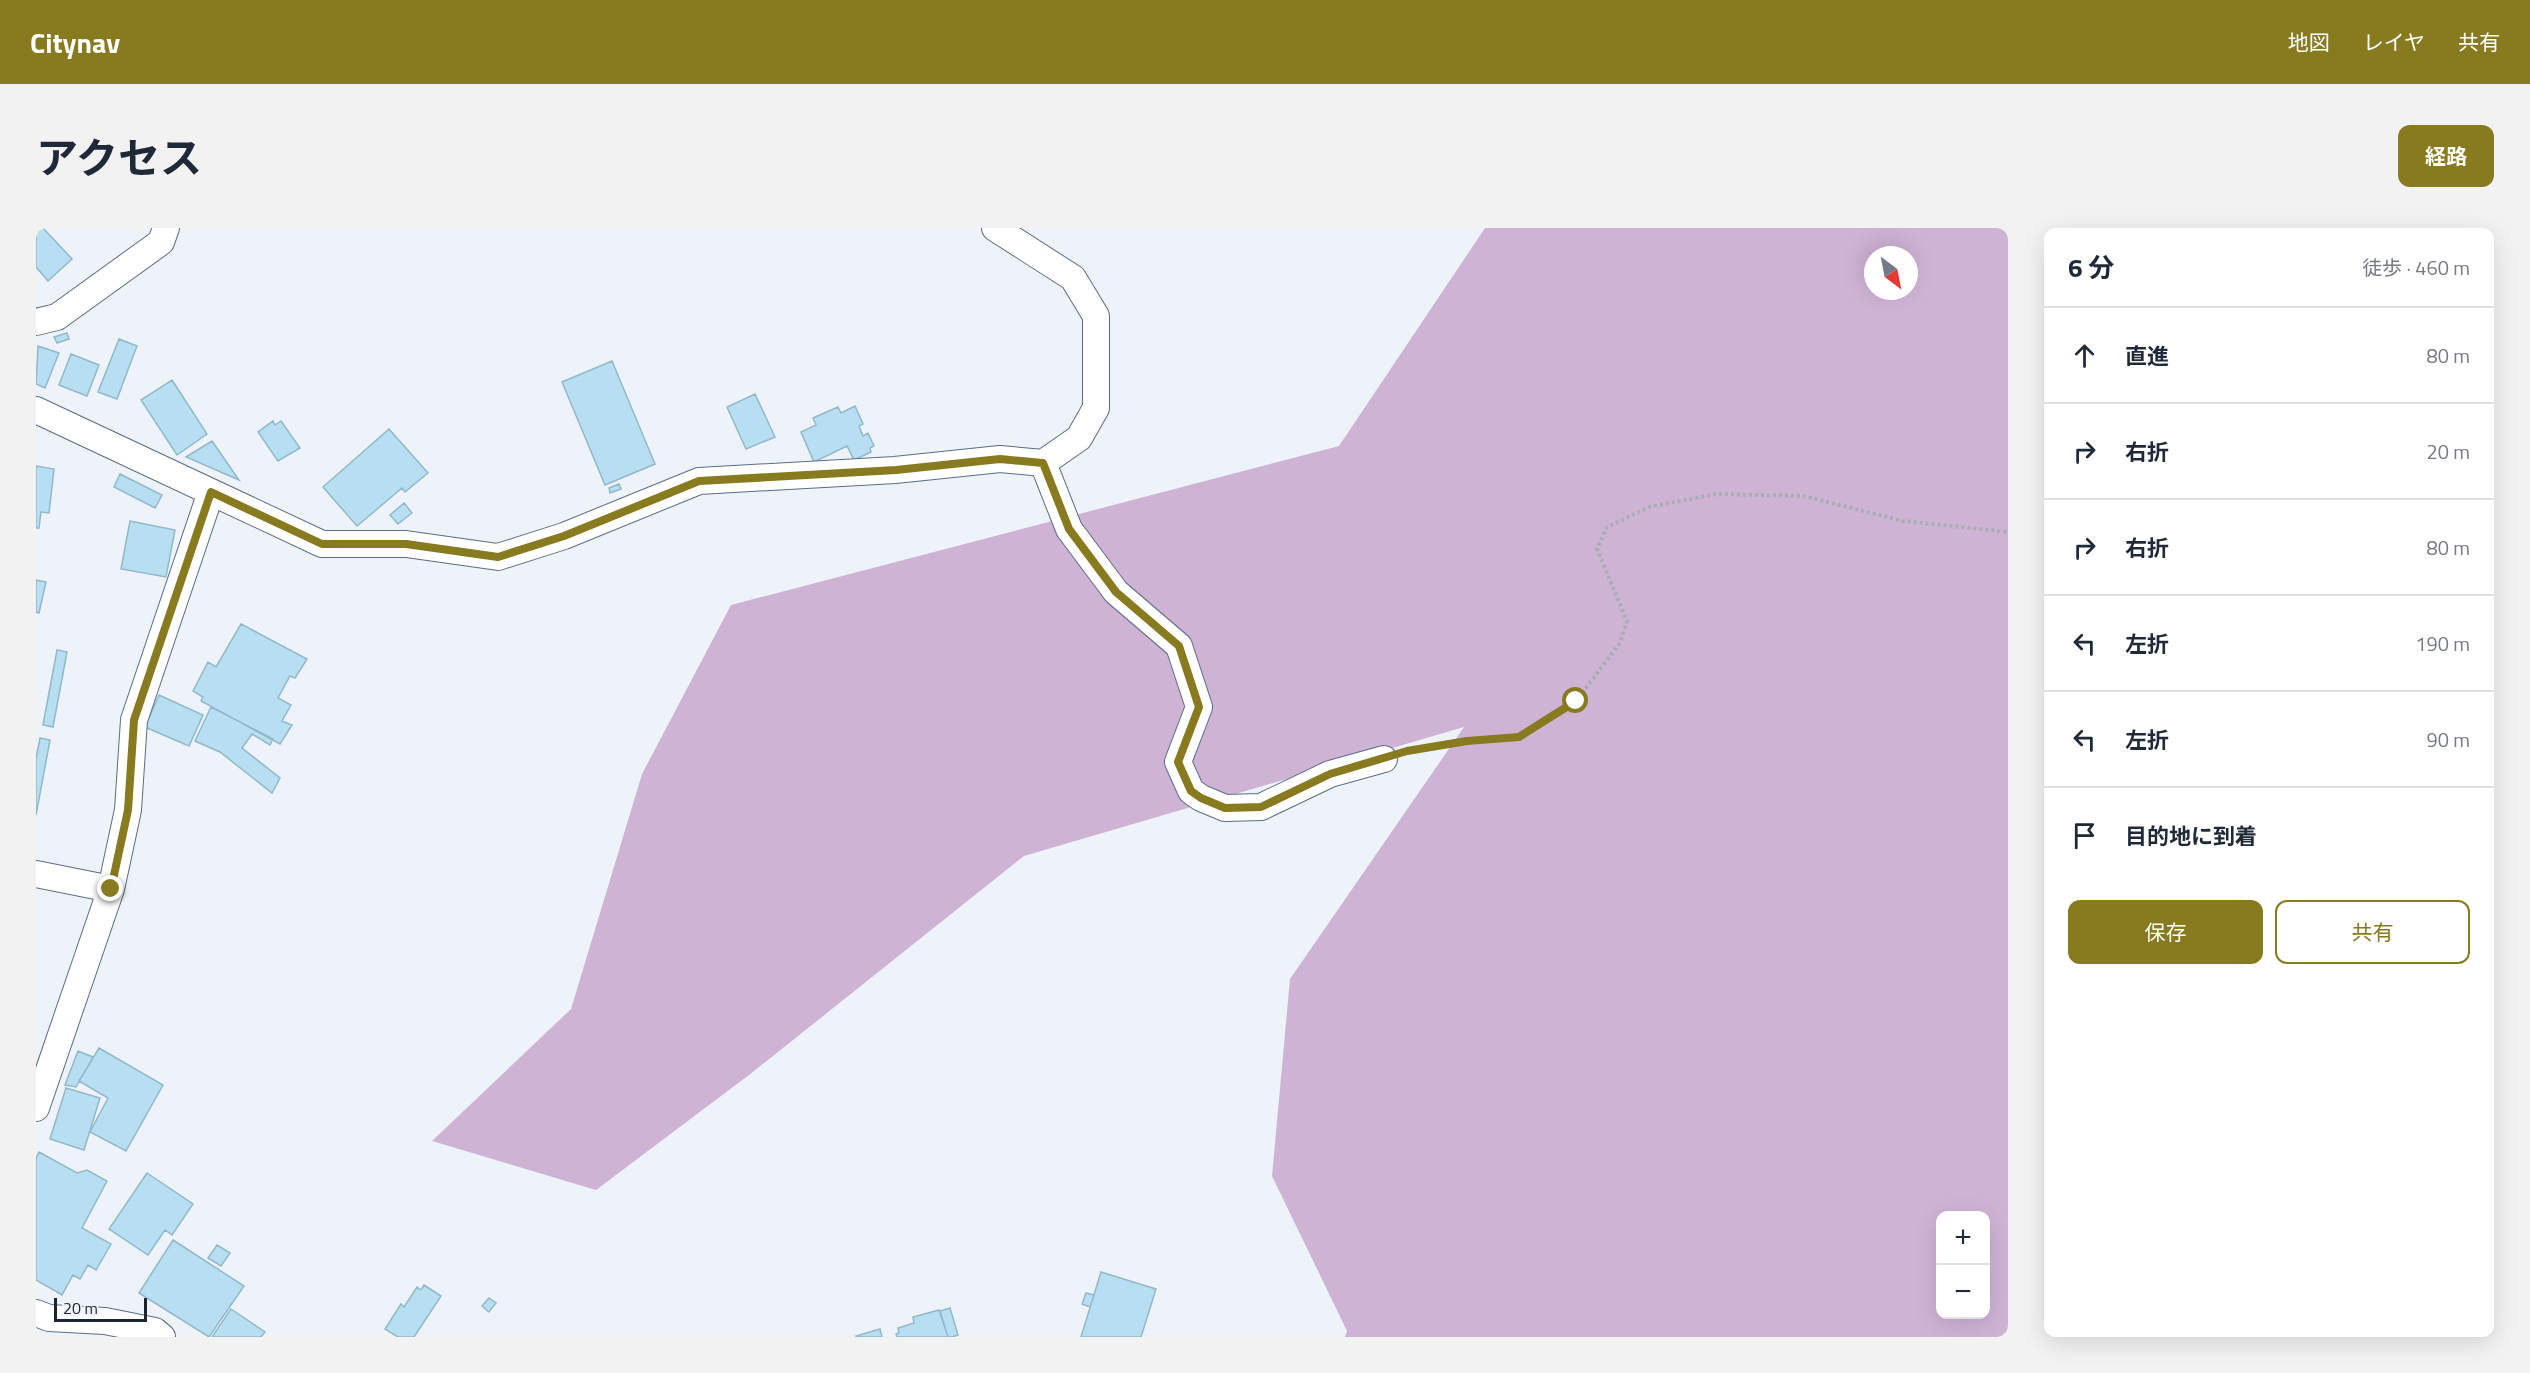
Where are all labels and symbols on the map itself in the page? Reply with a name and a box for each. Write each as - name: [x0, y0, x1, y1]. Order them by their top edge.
- north arrow: [1864, 246, 1918, 300]
- route start: [1562, 687, 1588, 713]
- route end: [97, 875, 123, 901]
- scale bar: [54, 1295, 147, 1322]

